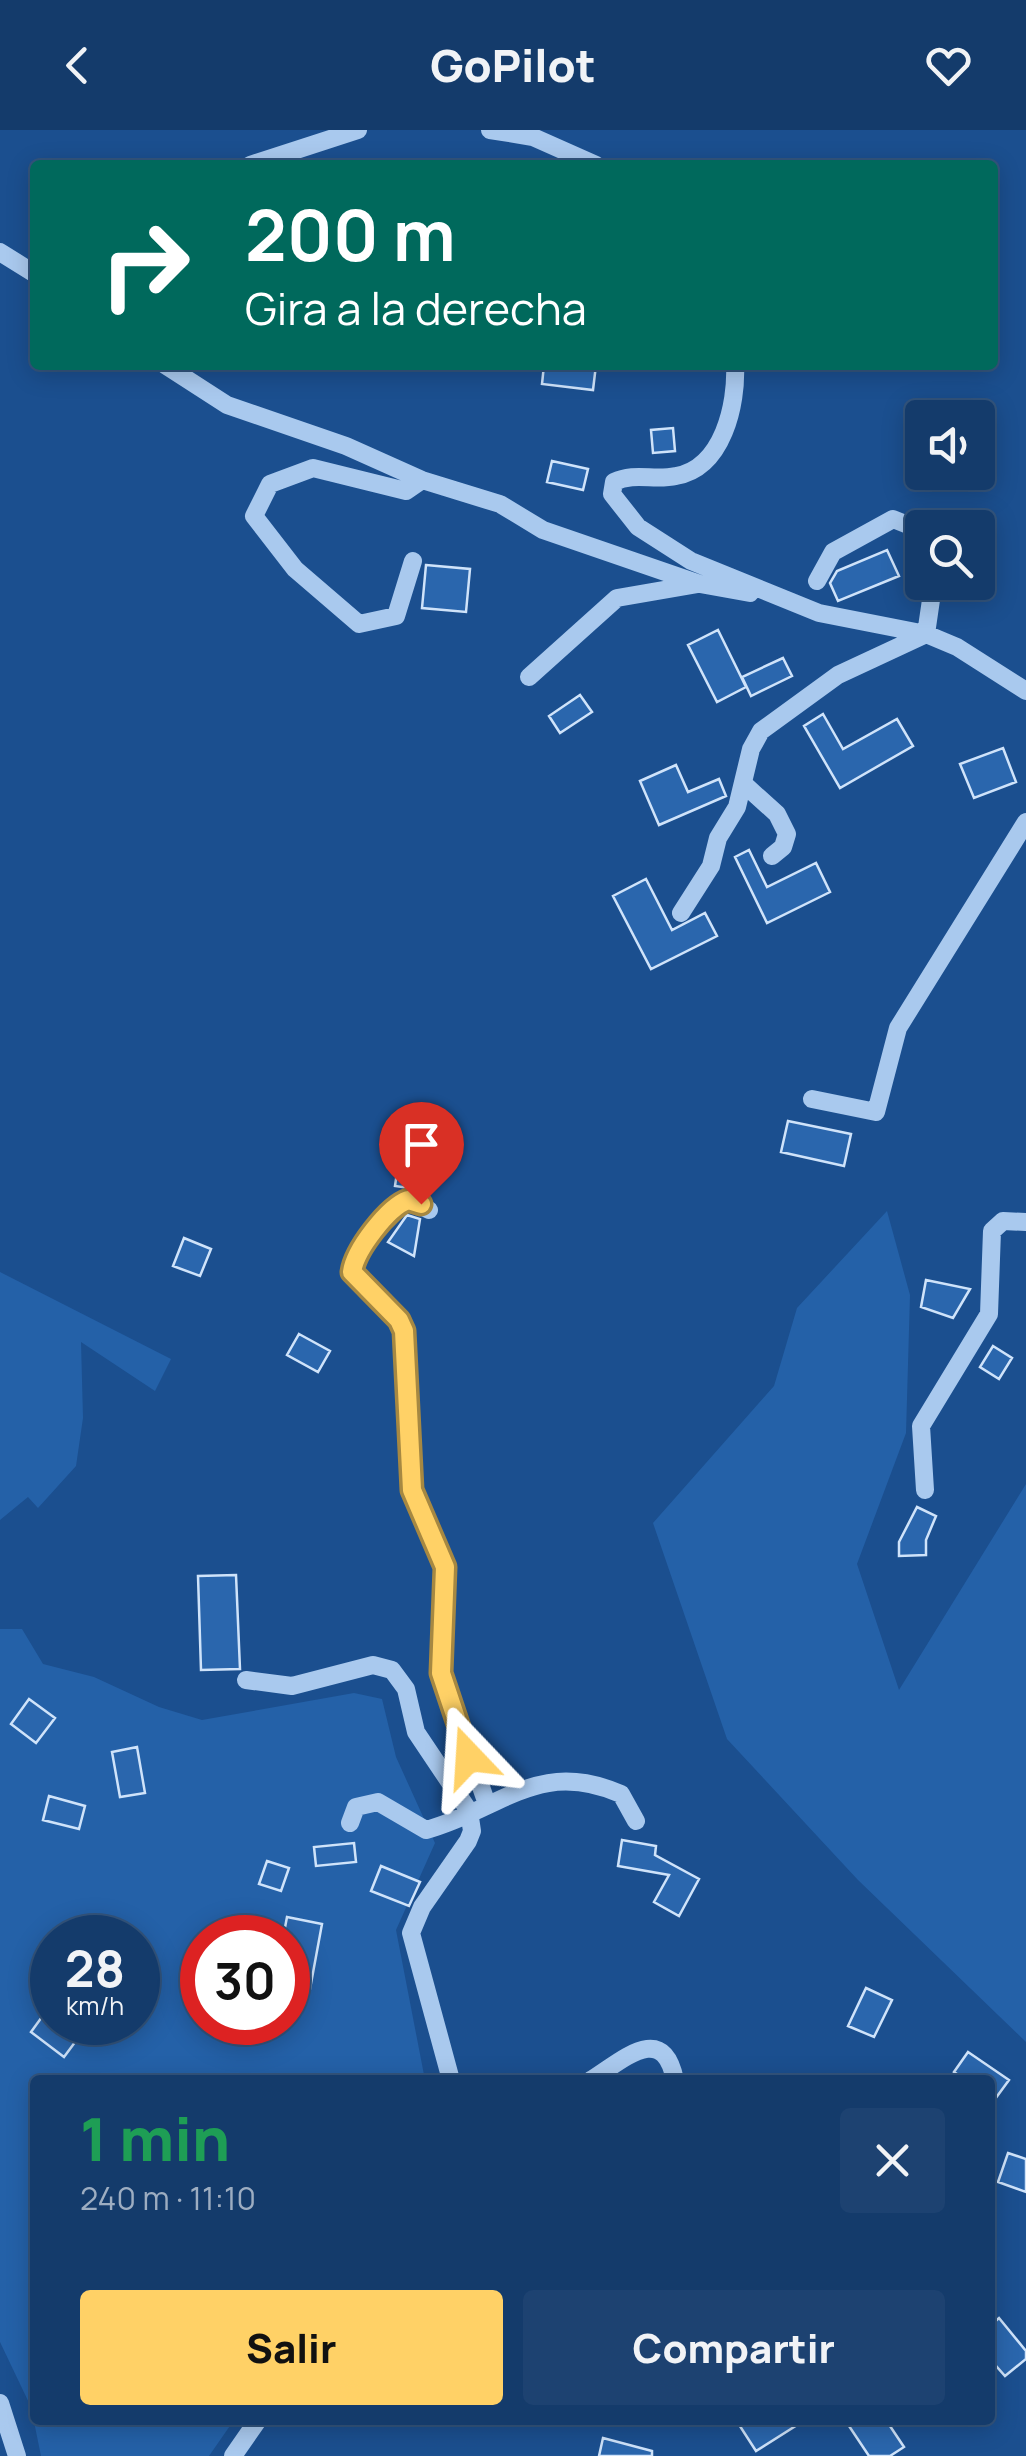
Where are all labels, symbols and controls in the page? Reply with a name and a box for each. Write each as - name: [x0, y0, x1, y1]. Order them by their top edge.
- text: GoPilot: [430, 34, 596, 96]
- icon: back: [50, 38, 105, 93]
- icon: heart: [921, 38, 976, 93]
- text: 200 m: [245, 186, 456, 282]
- icon: right: [80, 200, 210, 330]
- text: Gira a la derecha: [245, 277, 587, 339]
- map controls: [905, 400, 995, 600]
- button: sound: [905, 400, 995, 490]
- button: search: [905, 510, 995, 600]
- pin: [379, 1102, 464, 1205]
- icon: arrive: [394, 1117, 449, 1172]
- position arrow: [417, 1705, 521, 1809]
- speed limit sign: 30: [180, 1915, 310, 2045]
- text: 28: [65, 1934, 125, 2002]
- text: km/h: [66, 1988, 124, 2023]
- text: 1 min: [80, 2097, 230, 2179]
- button: close: [840, 2108, 945, 2213]
- text: 240 m · 11:10: [80, 2176, 256, 2220]
- button: Salir: [80, 2290, 503, 2405]
- button: Compartir: [523, 2290, 945, 2405]

